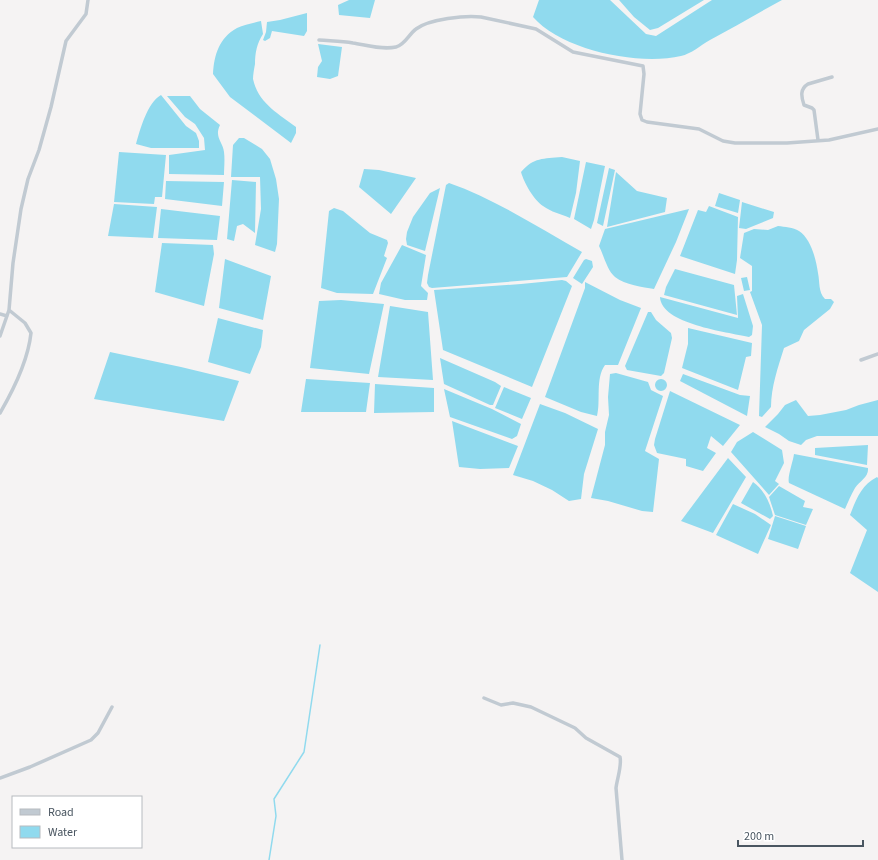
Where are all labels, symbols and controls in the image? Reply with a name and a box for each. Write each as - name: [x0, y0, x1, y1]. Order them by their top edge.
- legend: [12, 796, 142, 848]
- text: Road: [48, 804, 74, 821]
- scale bar: [738, 822, 863, 848]
- text: Water: [48, 824, 78, 841]
- text: 200 m: [744, 828, 774, 845]

